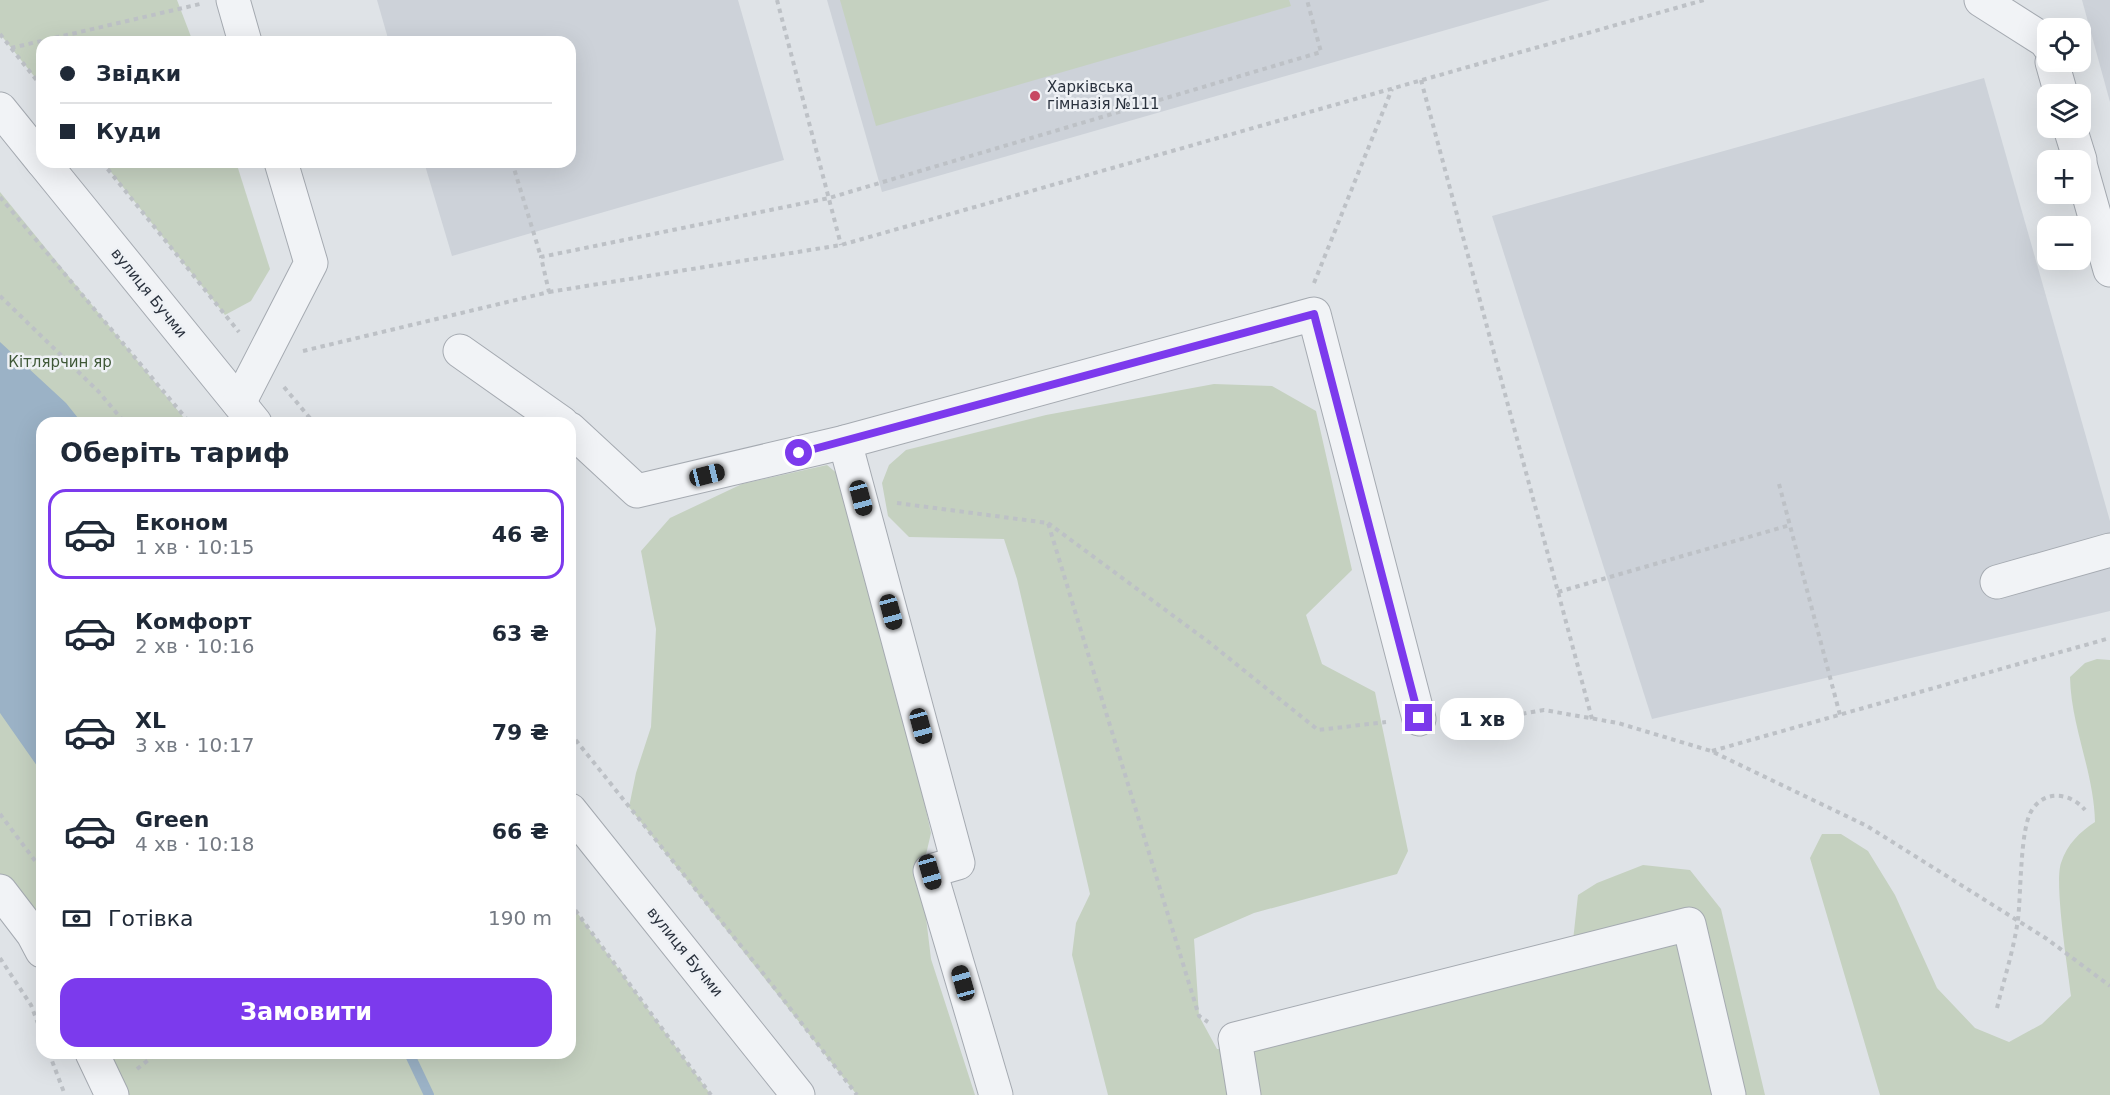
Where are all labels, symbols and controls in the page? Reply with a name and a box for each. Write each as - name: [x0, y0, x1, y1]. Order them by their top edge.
- map controls: [2037, 18, 2091, 270]
- button: locate: [2037, 18, 2091, 72]
- text: Звідки: [96, 61, 181, 86]
- place label: Харківська гімназія №111: [1047, 78, 1160, 113]
- button: layers: [2037, 84, 2091, 138]
- marker: Харківська гімназія №111: [1028, 89, 1042, 103]
- text: Куди: [96, 119, 162, 144]
- button: +: [2037, 150, 2091, 204]
- button: −: [2037, 216, 2091, 270]
- street label: вулиця Бучми: [107, 245, 191, 341]
- park label: Кітлярчин яр: [8, 353, 112, 371]
- text: Оберіть тариф: [60, 437, 290, 468]
- route start: [785, 439, 812, 466]
- car: [687, 462, 727, 488]
- car: [848, 478, 874, 518]
- icon: car: [63, 507, 117, 561]
- text: Економ: [135, 510, 228, 535]
- text: 46 ₴: [492, 522, 549, 547]
- text: 1 хв · 10:15: [135, 535, 254, 559]
- car: [878, 592, 904, 632]
- icon: car: [63, 606, 117, 660]
- text: Комфорт: [135, 609, 252, 634]
- text: 63 ₴: [492, 621, 549, 646]
- text: 2 хв · 10:16: [135, 634, 254, 658]
- callout: 1 хв: [1440, 697, 1524, 739]
- route end: [1405, 704, 1432, 731]
- icon: car: [63, 705, 117, 759]
- car: [908, 706, 934, 746]
- text: 1 хв: [1459, 707, 1505, 731]
- text: XL: [135, 708, 166, 733]
- text: 79 ₴: [492, 720, 549, 745]
- text: 3 хв · 10:17: [135, 733, 254, 757]
- icon: car: [63, 804, 117, 858]
- text: Green: [135, 807, 209, 832]
- text: 66 ₴: [492, 819, 549, 844]
- text: 4 хв · 10:18: [135, 832, 254, 856]
- car: [916, 852, 944, 892]
- icon: cash: [60, 902, 93, 935]
- street label: вулиця Бучми: [643, 904, 727, 1000]
- text: Готівка: [108, 906, 194, 931]
- text: 190 m: [488, 906, 552, 930]
- car: [949, 963, 977, 1003]
- button: Замовити: [60, 978, 552, 1047]

